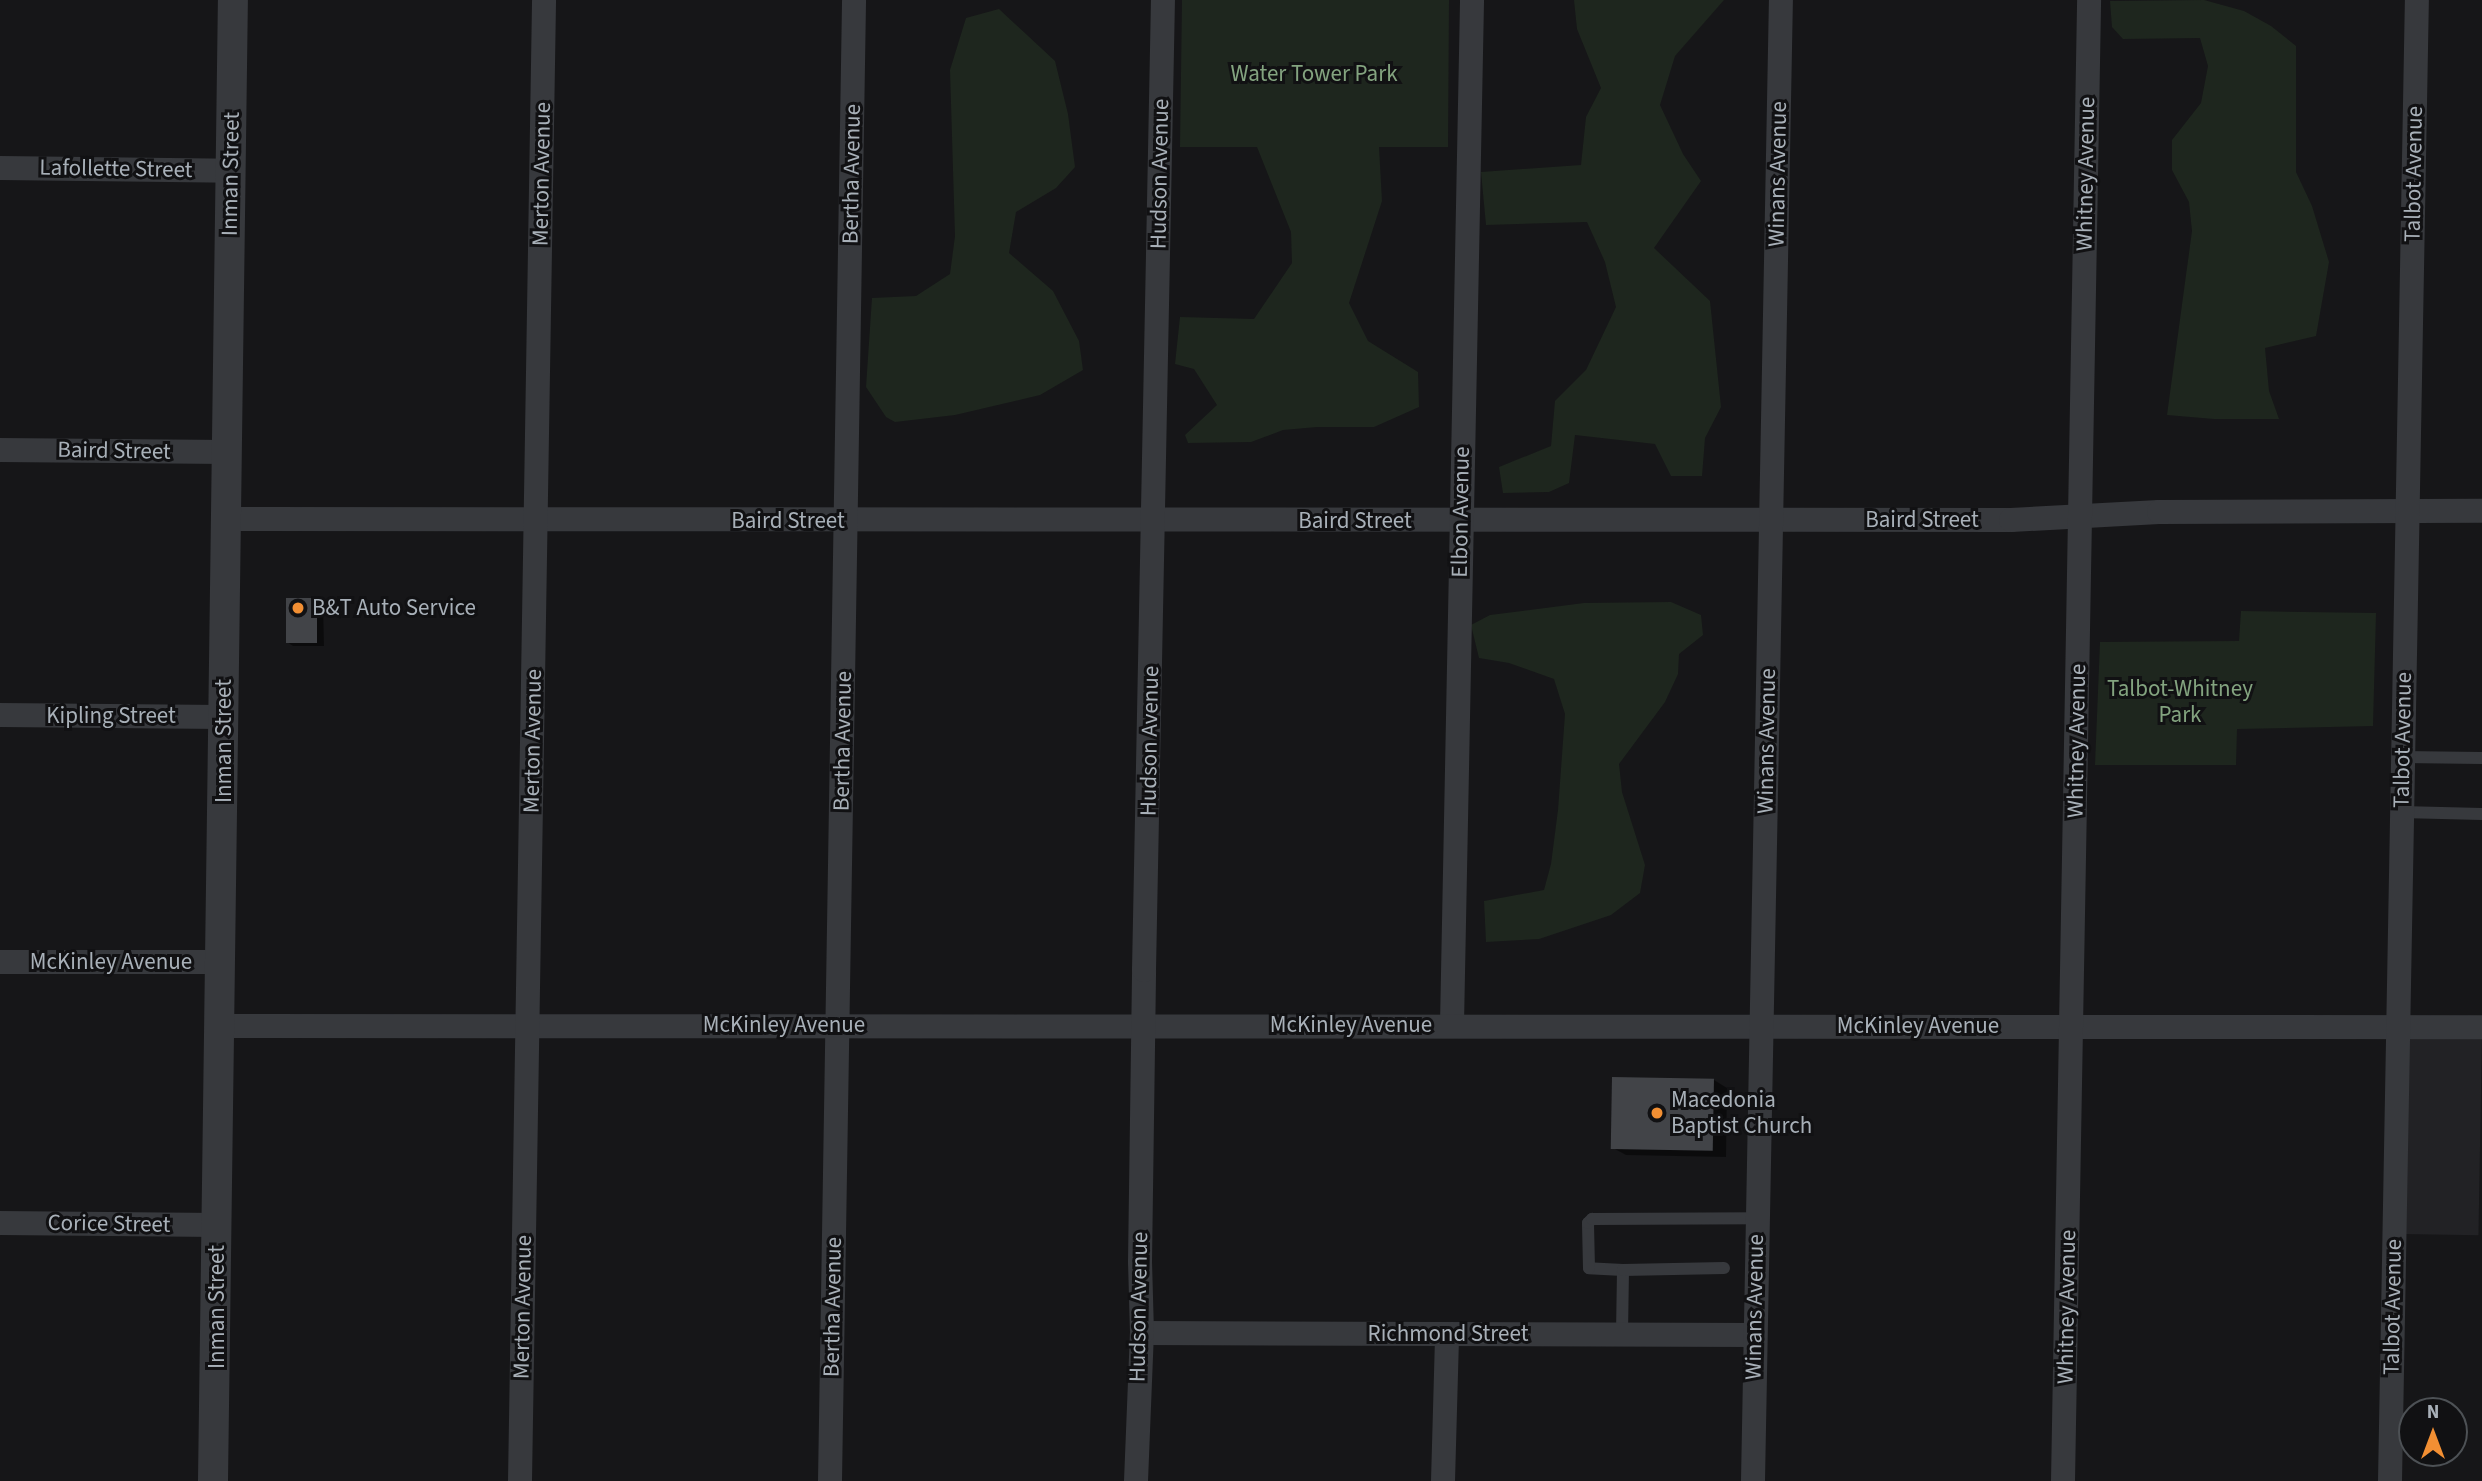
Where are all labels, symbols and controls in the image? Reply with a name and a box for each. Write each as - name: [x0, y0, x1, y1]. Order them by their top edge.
- park label: Water Tower Park: [1230, 60, 1398, 88]
- street label: Whitney Avenue: [2071, 97, 2101, 251]
- street label: Hudson Avenue: [1145, 99, 1175, 249]
- street label: Winans Avenue: [1763, 101, 1793, 247]
- street label: Merton Avenue: [527, 102, 557, 246]
- street label: Bertha Avenue: [837, 104, 867, 244]
- street label: Talbot Avenue: [2399, 106, 2429, 242]
- street label: Inman Street: [216, 112, 246, 236]
- street label: Lafollette Street: [39, 154, 193, 184]
- street label: Baird Street: [57, 436, 171, 466]
- street label: Elbon Avenue: [1446, 446, 1476, 578]
- street label: Baird Street: [1865, 506, 1979, 534]
- street label: Baird Street: [731, 507, 845, 535]
- street label: Baird Street: [1298, 507, 1412, 535]
- place label: B&T Auto Service: [312, 594, 476, 622]
- marker: B&T Auto Service: [290, 600, 306, 616]
- street label: Whitney Avenue: [2062, 664, 2092, 818]
- street label: Hudson Avenue: [1135, 666, 1165, 816]
- street label: Winans Avenue: [1752, 668, 1782, 814]
- street label: Merton Avenue: [518, 669, 548, 813]
- street label: Bertha Avenue: [828, 671, 858, 811]
- street label: Talbot Avenue: [2388, 672, 2418, 808]
- park label: Talbot-Whitney Park: [2107, 675, 2253, 729]
- street label: Inman Street: [210, 679, 238, 803]
- street label: Kipling Street: [46, 702, 176, 730]
- street label: McKinley Avenue: [30, 948, 192, 976]
- street label: McKinley Avenue: [703, 1011, 865, 1039]
- street label: McKinley Avenue: [1270, 1011, 1432, 1039]
- street label: McKinley Avenue: [1837, 1012, 1999, 1040]
- place label: Macedonia Baptist Church: [1671, 1086, 1812, 1140]
- marker: Macedonia Baptist Church: [1649, 1105, 1665, 1121]
- street label: Corice Street: [47, 1209, 171, 1239]
- street label: Whitney Avenue: [2052, 1230, 2082, 1384]
- street label: Hudson Avenue: [1124, 1232, 1154, 1382]
- street label: Winans Avenue: [1740, 1234, 1770, 1380]
- street label: Merton Avenue: [508, 1235, 538, 1379]
- street label: Bertha Avenue: [818, 1237, 848, 1377]
- street label: Talbot Avenue: [2378, 1239, 2408, 1375]
- street label: Inman Street: [203, 1245, 231, 1369]
- street label: Richmond Street: [1368, 1320, 1528, 1348]
- north arrow: [2398, 1397, 2468, 1467]
- text: N: [2427, 1399, 2439, 1426]

